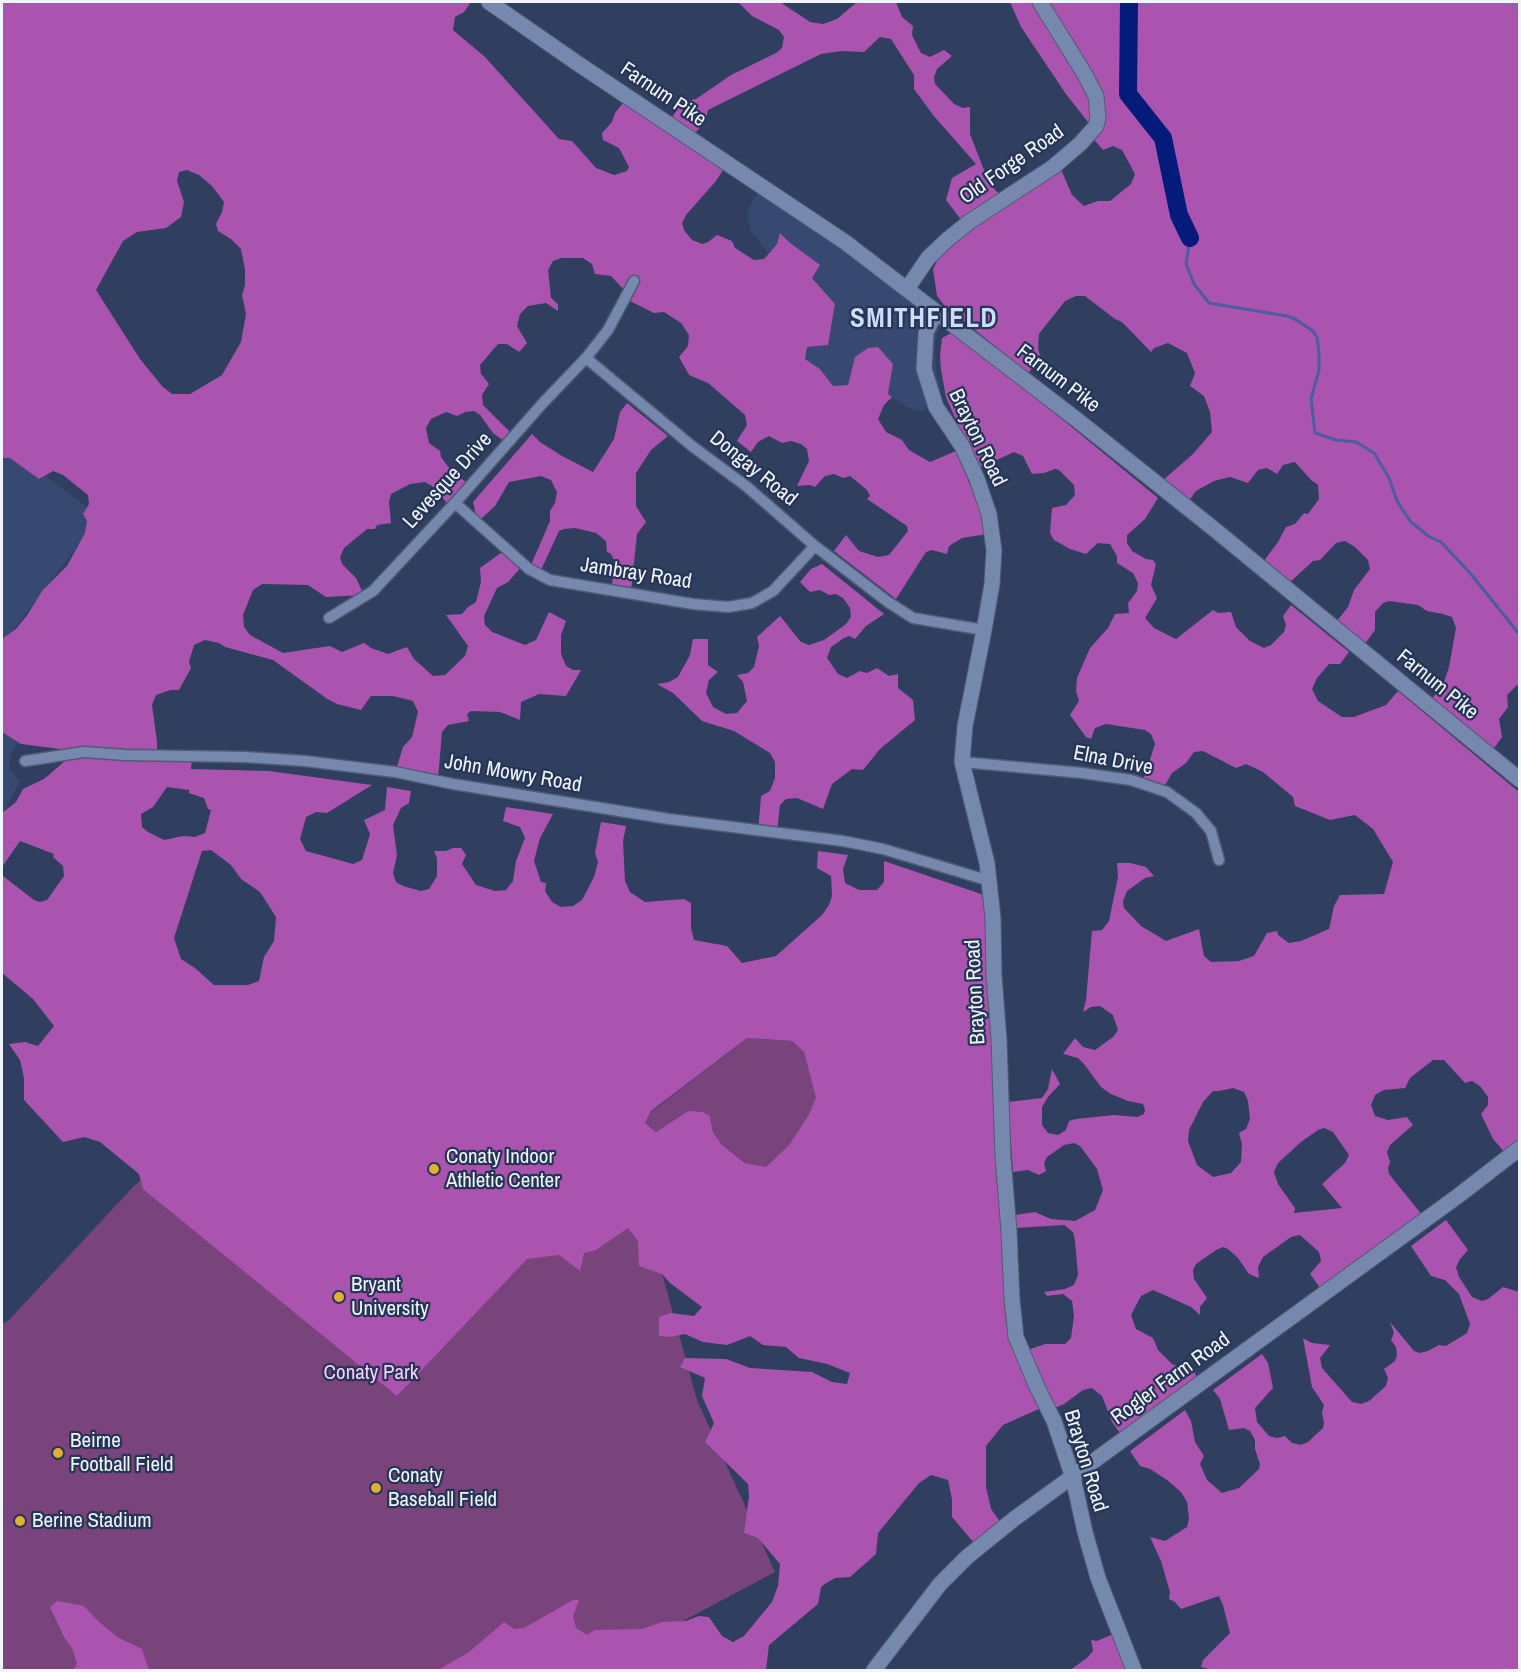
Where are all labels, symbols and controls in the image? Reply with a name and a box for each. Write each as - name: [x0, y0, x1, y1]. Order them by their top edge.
- street label: Farnum Pike: [615, 57, 711, 133]
- street label: Old Forge Road: [955, 120, 1069, 210]
- district label: SMITHFIELD: [850, 304, 998, 336]
- street label: Farnum Pike: [1011, 340, 1105, 418]
- street label: Brayton Road: [943, 385, 1011, 491]
- street label: Dongay Road: [704, 426, 802, 512]
- street label: Levesque Drive: [398, 428, 498, 534]
- street label: Jambray Road: [579, 553, 693, 595]
- street label: Farnum Pike: [1391, 644, 1483, 726]
- street label: Elna Drive: [1071, 741, 1155, 781]
- street label: John Mowry Road: [442, 750, 584, 798]
- street label: Brayton Road: [961, 939, 991, 1045]
- place label: Conaty Indoor Athletic Center: [446, 1144, 560, 1194]
- marker: Conaty Indoor Athletic Center: [427, 1162, 441, 1176]
- place label: Bryant University: [351, 1272, 429, 1322]
- marker: Bryant University: [332, 1290, 346, 1304]
- street label: Rogler Farm Road: [1107, 1327, 1235, 1431]
- park label: Conaty Park: [324, 1360, 418, 1386]
- street label: Brayton Road: [1058, 1407, 1112, 1515]
- place label: Beirne Football Field: [70, 1428, 173, 1478]
- marker: Beirne Football Field: [51, 1446, 65, 1460]
- place label: Conaty Baseball Field: [388, 1463, 497, 1513]
- marker: Conaty Baseball Field: [369, 1481, 383, 1495]
- place label: Berine Stadium: [32, 1508, 152, 1534]
- marker: Berine Stadium: [13, 1514, 27, 1528]

